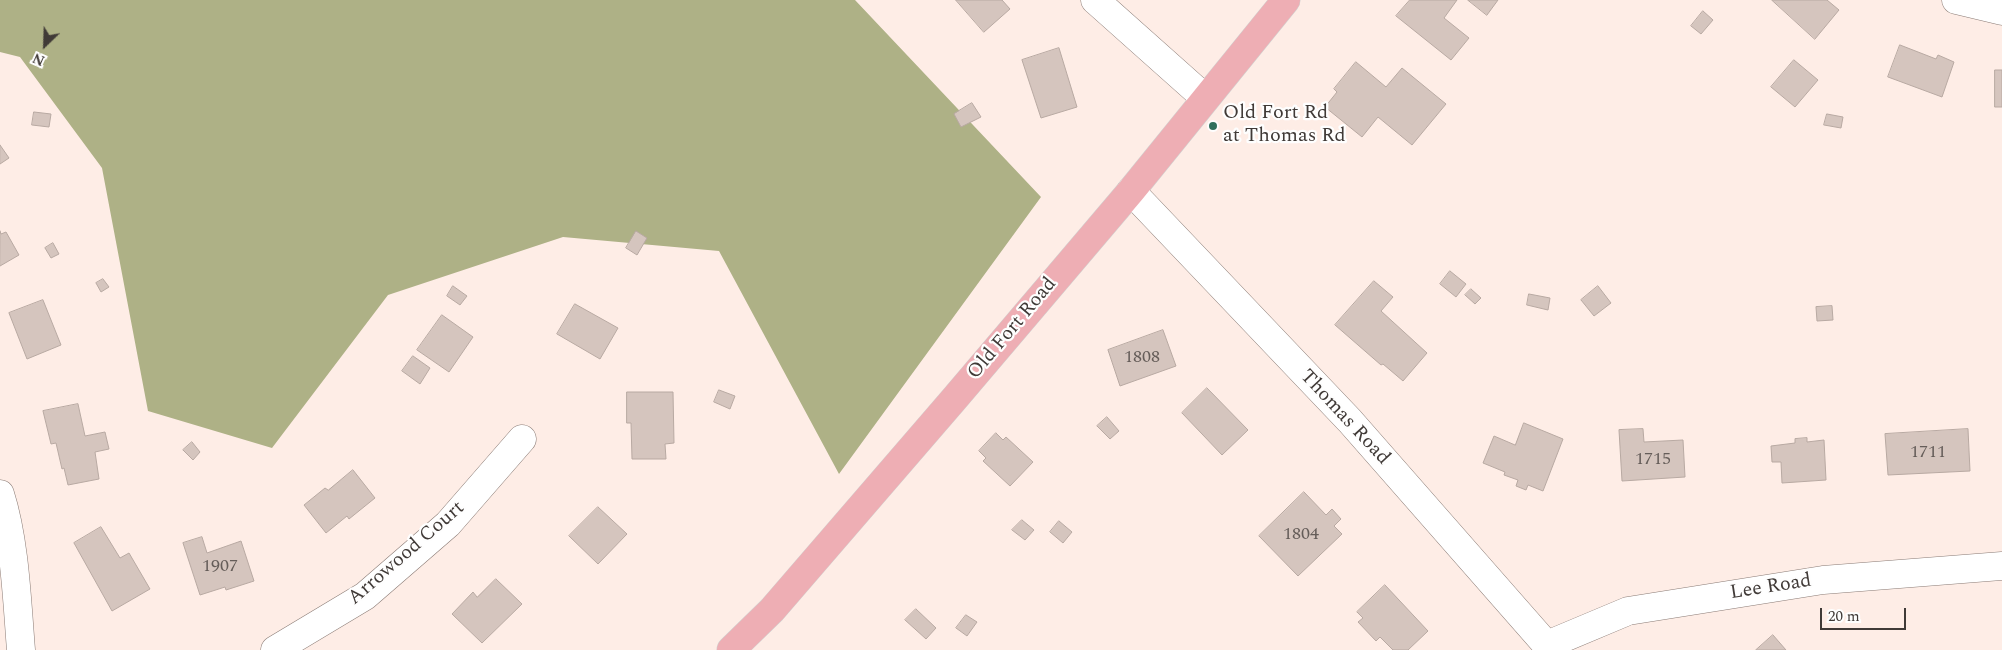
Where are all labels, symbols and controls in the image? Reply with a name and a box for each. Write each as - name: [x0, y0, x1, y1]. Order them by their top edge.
- north arrow: [20, 20, 70, 70]
- text: N: [29, 47, 48, 71]
- place label: Old Fort Rd at Thomas Rd: [1223, 102, 1346, 149]
- marker: Old Fort Rd at Thomas Rd: [1207, 120, 1219, 132]
- street label: Old Fort Road: [963, 273, 1063, 385]
- house number: 1808: [1124, 347, 1160, 369]
- street label: Thomas Road: [1294, 365, 1394, 471]
- house number: 1711: [1910, 442, 1946, 464]
- house number: 1715: [1635, 449, 1671, 471]
- street label: Arrowood Court: [344, 497, 470, 611]
- house number: 1804: [1283, 524, 1319, 546]
- house number: 1907: [202, 556, 238, 578]
- street label: Lee Road: [1729, 570, 1813, 606]
- scale bar: [1822, 598, 1908, 630]
- text: 20 m: [1828, 605, 1860, 628]

